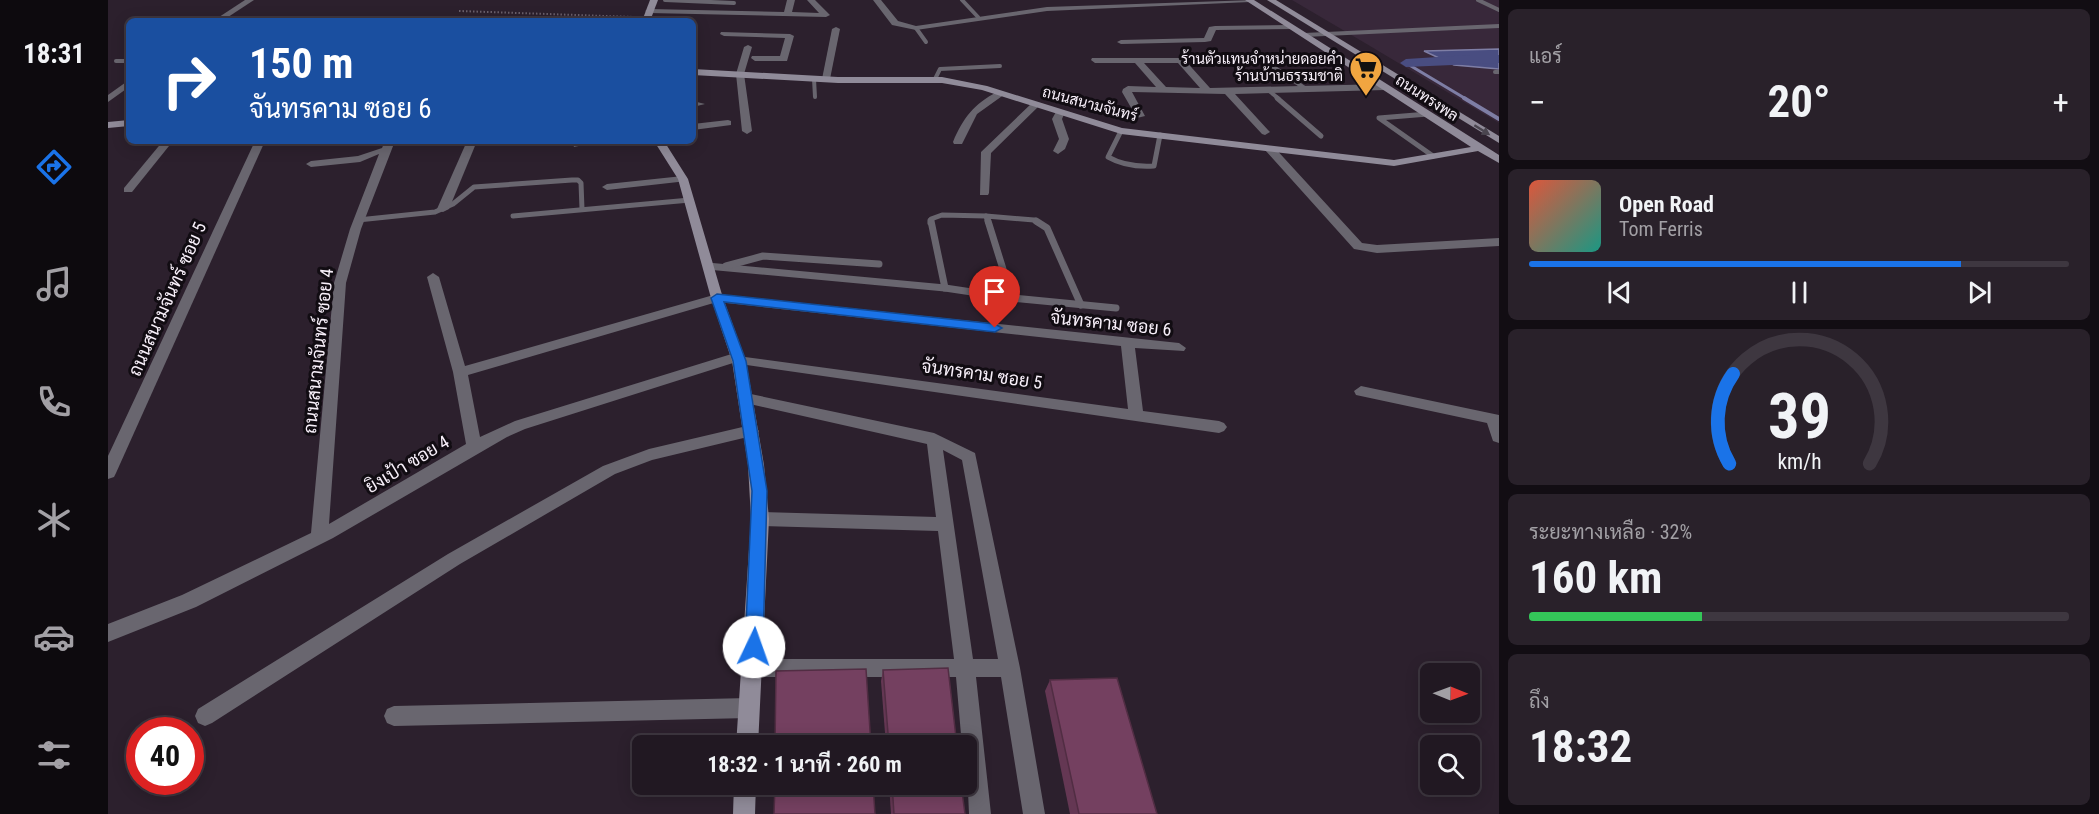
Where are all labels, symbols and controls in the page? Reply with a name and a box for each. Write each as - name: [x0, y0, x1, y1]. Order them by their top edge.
- text: 18:31: [23, 38, 85, 70]
- text: 150 m: [249, 39, 354, 88]
- icon: right: [150, 42, 228, 120]
- text: แอร์: [1529, 44, 1562, 68]
- place label: ร้านตัวแทนจำหน่ายดอยคำ ร้านบ้านธรรมชาติ: [1181, 49, 1343, 85]
- supermarket icon: ร้านตัวแทนจำหน่ายดอยคำ ร้านบ้านธรรมชาติ: [1348, 50, 1384, 97]
- street label: ถนนทรงพล: [1392, 71, 1462, 125]
- text: 20°: [1768, 75, 1831, 128]
- street label: ถนนสนามจันทร์: [1041, 82, 1140, 125]
- text: −: [1529, 83, 1546, 122]
- text: +: [2053, 83, 2069, 122]
- text: จันทรคาม ซอย 6: [249, 93, 432, 125]
- one-way arrow: [1474, 124, 1490, 135]
- icon: directions: [33, 146, 75, 188]
- text: Open Road: [1619, 192, 1714, 217]
- text: Tom Ferris: [1619, 217, 1703, 241]
- street label: ถนนสนามจันทร์ ซอย 5: [122, 218, 210, 379]
- icon: music: [33, 263, 75, 305]
- pin: [969, 266, 1020, 328]
- street label: ถนนสนามจันทร์ ซอย 4: [297, 267, 337, 435]
- icon: arrive: [978, 275, 1011, 308]
- icon: previous: [1603, 276, 1636, 309]
- icon: pause: [1783, 276, 1816, 309]
- icon: next: [1963, 276, 1996, 309]
- street label: จันทรคาม ซอย 6: [1049, 306, 1173, 340]
- street label: จันทรคาม ซอย 5: [920, 355, 1044, 393]
- text: 39: [1767, 380, 1831, 453]
- icon: phone: [33, 381, 75, 423]
- street label: ยิงเป้า ซอย 4: [361, 431, 453, 497]
- text: km/h: [1777, 449, 1821, 474]
- icon: climate: [33, 499, 75, 541]
- text: ระยะทางเหลือ · 32%: [1529, 520, 1692, 544]
- text: 160 km: [1529, 551, 1662, 604]
- position arrow: [722, 615, 786, 679]
- icon: car: [33, 616, 75, 658]
- north arrow: [1420, 663, 1480, 723]
- map controls: [1420, 663, 1480, 795]
- text: ถึง: [1529, 689, 1550, 713]
- speed limit sign: 40: [126, 717, 204, 795]
- text: 18:32: [1529, 720, 1632, 773]
- icon: filters: [33, 734, 75, 776]
- button: search: [1420, 735, 1480, 795]
- text: 18:32 · 1 นาที · 260 m: [707, 752, 902, 777]

